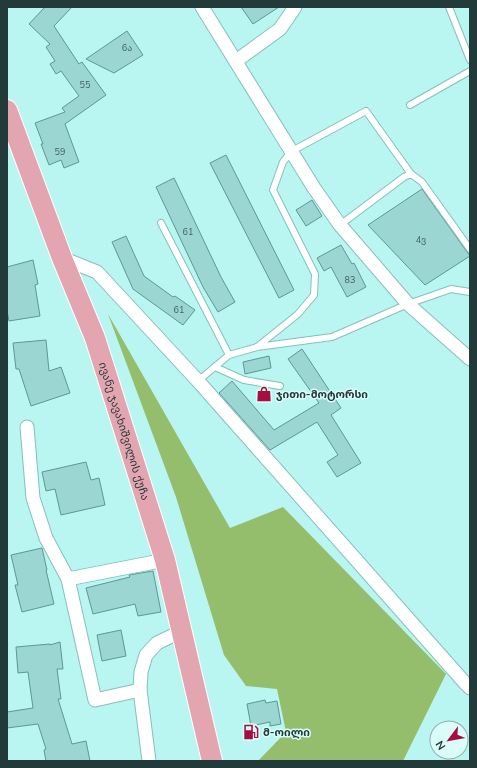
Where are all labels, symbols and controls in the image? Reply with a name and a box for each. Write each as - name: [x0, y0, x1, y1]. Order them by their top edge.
- house number: 6ა: [122, 42, 132, 54]
- house number: 55: [80, 79, 90, 91]
- house number: 59: [55, 146, 65, 158]
- house number: 61: [183, 226, 193, 238]
- house number: 4ვ: [416, 234, 426, 246]
- house number: 83: [345, 274, 355, 286]
- house number: 61: [174, 304, 184, 316]
- street label: ივანე ჯავახიშვილის ქუჩა: [95, 360, 153, 502]
- shop icon: ჯითი-მოტორსი: [255, 385, 273, 403]
- place label: ჯითი-მოტორსი: [276, 387, 368, 402]
- north arrow: [429, 720, 469, 760]
- fuel station icon: მ-ოილი: [242, 723, 260, 741]
- place label: მ-ოილი: [263, 725, 310, 740]
- text: N: [432, 738, 449, 753]

